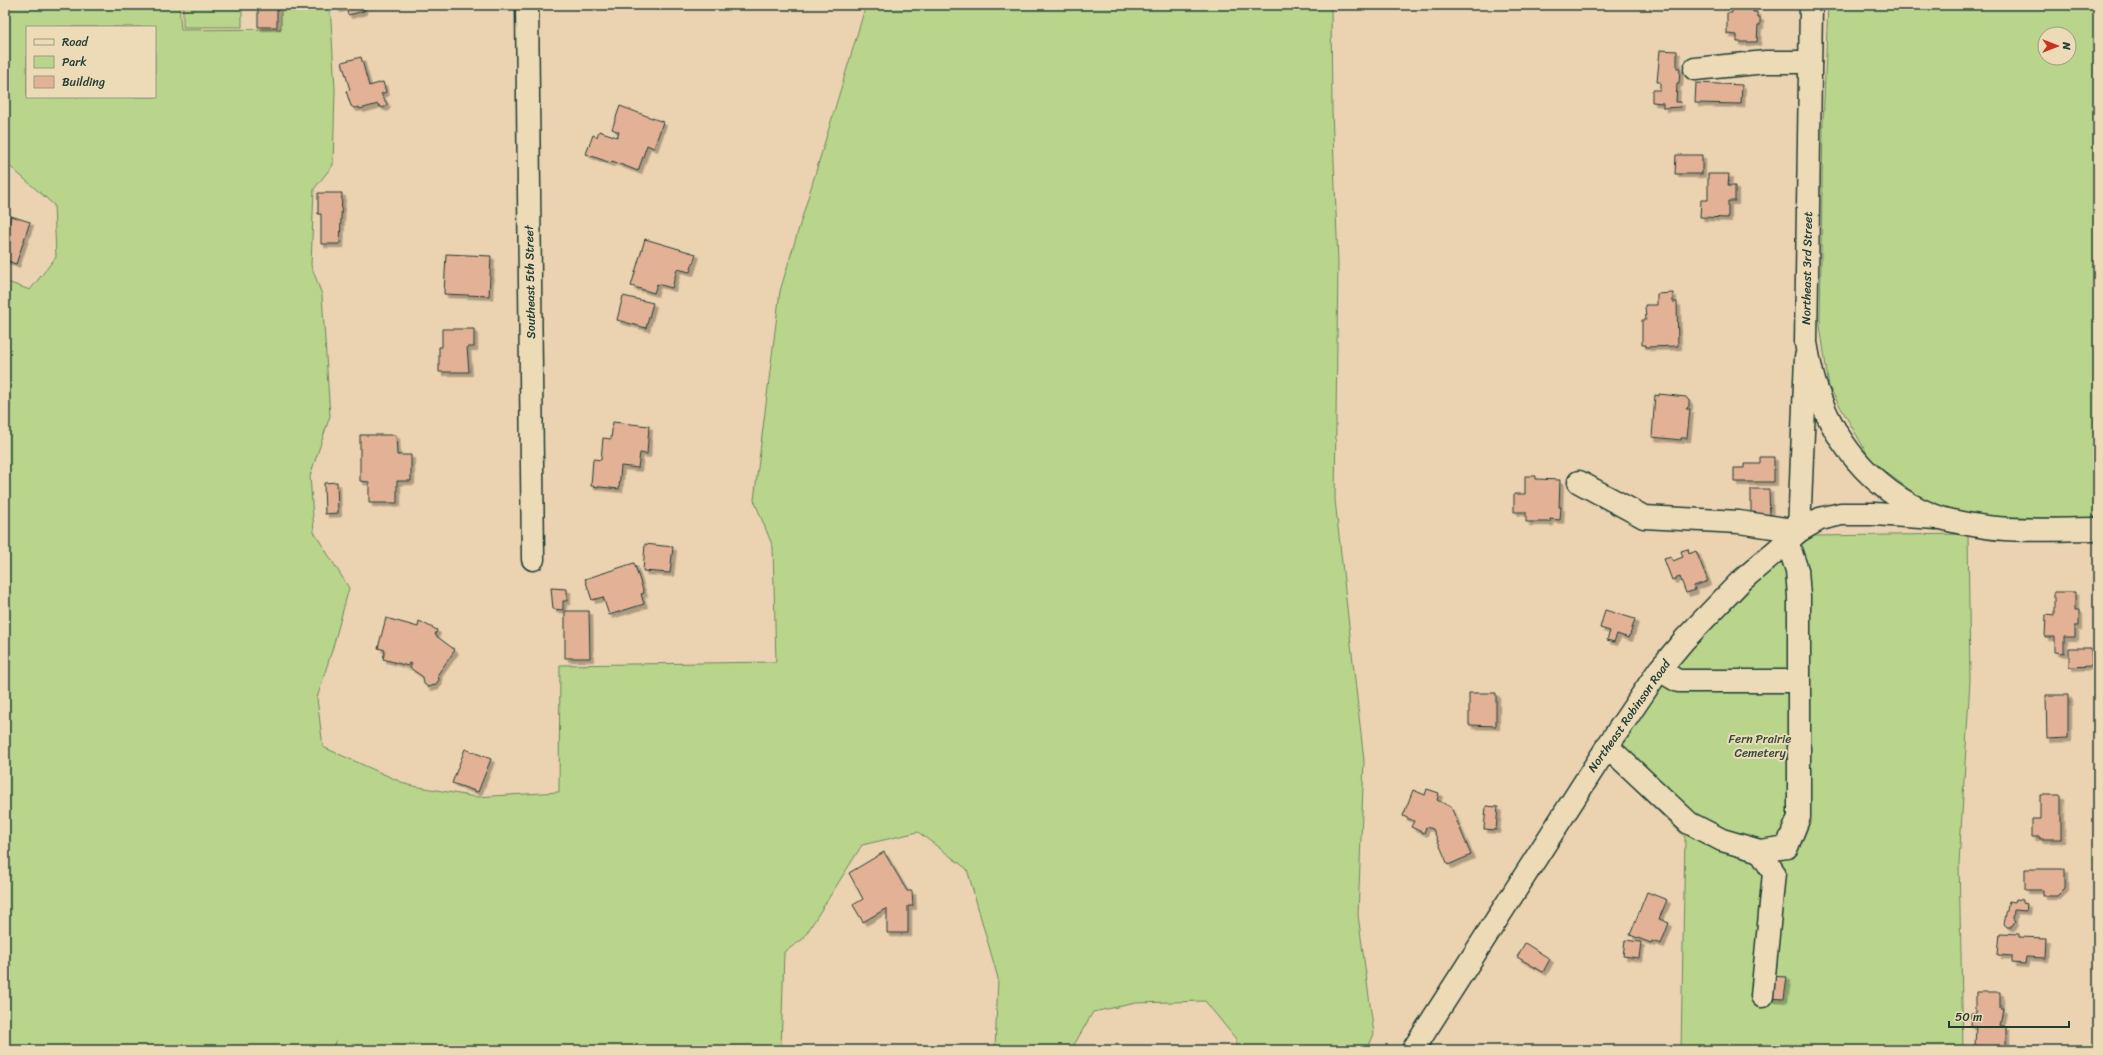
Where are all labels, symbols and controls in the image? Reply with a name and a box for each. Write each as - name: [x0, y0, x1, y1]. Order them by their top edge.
- legend: [26, 26, 156, 98]
- north arrow: [2037, 26, 2077, 66]
- text: Road: [62, 31, 89, 53]
- text: N: [2057, 41, 2076, 50]
- text: Park: [62, 51, 87, 73]
- text: Building: [62, 71, 105, 93]
- street label: Northeast 3rd Street: [1795, 211, 1819, 325]
- street label: Southeast 5th Street: [518, 224, 542, 339]
- street label: Northeast Robinson Road: [1582, 654, 1677, 777]
- park label: Fern Prairie Cemetery: [1729, 728, 1791, 764]
- scale bar: [1949, 1003, 2069, 1029]
- text: 50 m: [1955, 1006, 1982, 1028]

